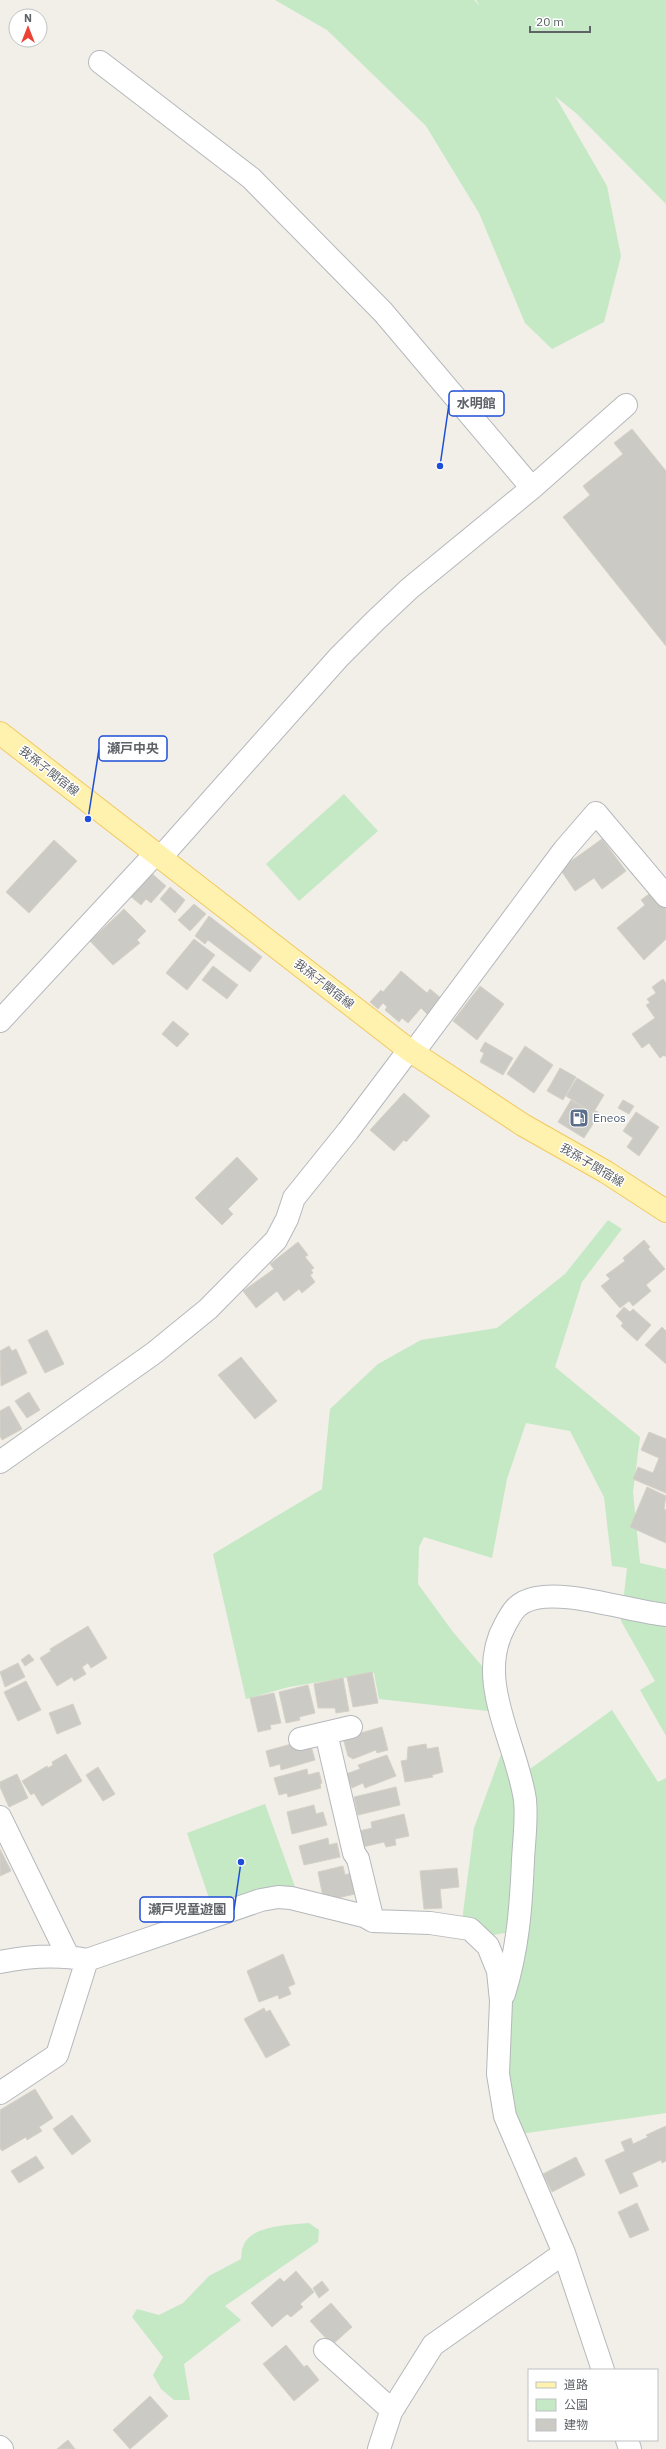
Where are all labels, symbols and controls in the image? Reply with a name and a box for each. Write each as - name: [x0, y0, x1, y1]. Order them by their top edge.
- north arrow: [8, 8, 48, 48]
- scale bar: [530, 8, 590, 34]
- text: N: [24, 11, 32, 25]
- text: 20 m: [536, 14, 564, 29]
- callout: 水明館: [449, 391, 504, 416]
- text: 水明館: [456, 395, 496, 412]
- callout: 瀬戸中央: [99, 736, 167, 761]
- text: 瀬戸中央: [107, 740, 159, 757]
- street label: 我孫子関宿線: [16, 743, 82, 799]
- street label: 我孫子関宿線: [291, 956, 357, 1012]
- fuel station icon: Eneos: [568, 1107, 590, 1129]
- place label: Eneos: [593, 1110, 626, 1125]
- street label: 我孫子関宿線: [558, 1140, 627, 1190]
- callout: 瀬戸児童遊園: [140, 1897, 234, 1922]
- text: 瀬戸児童遊園: [148, 1901, 226, 1918]
- legend: [528, 2369, 658, 2441]
- text: 道路: [564, 2377, 588, 2392]
- text: 公園: [564, 2397, 588, 2412]
- text: 建物: [564, 2417, 588, 2432]

